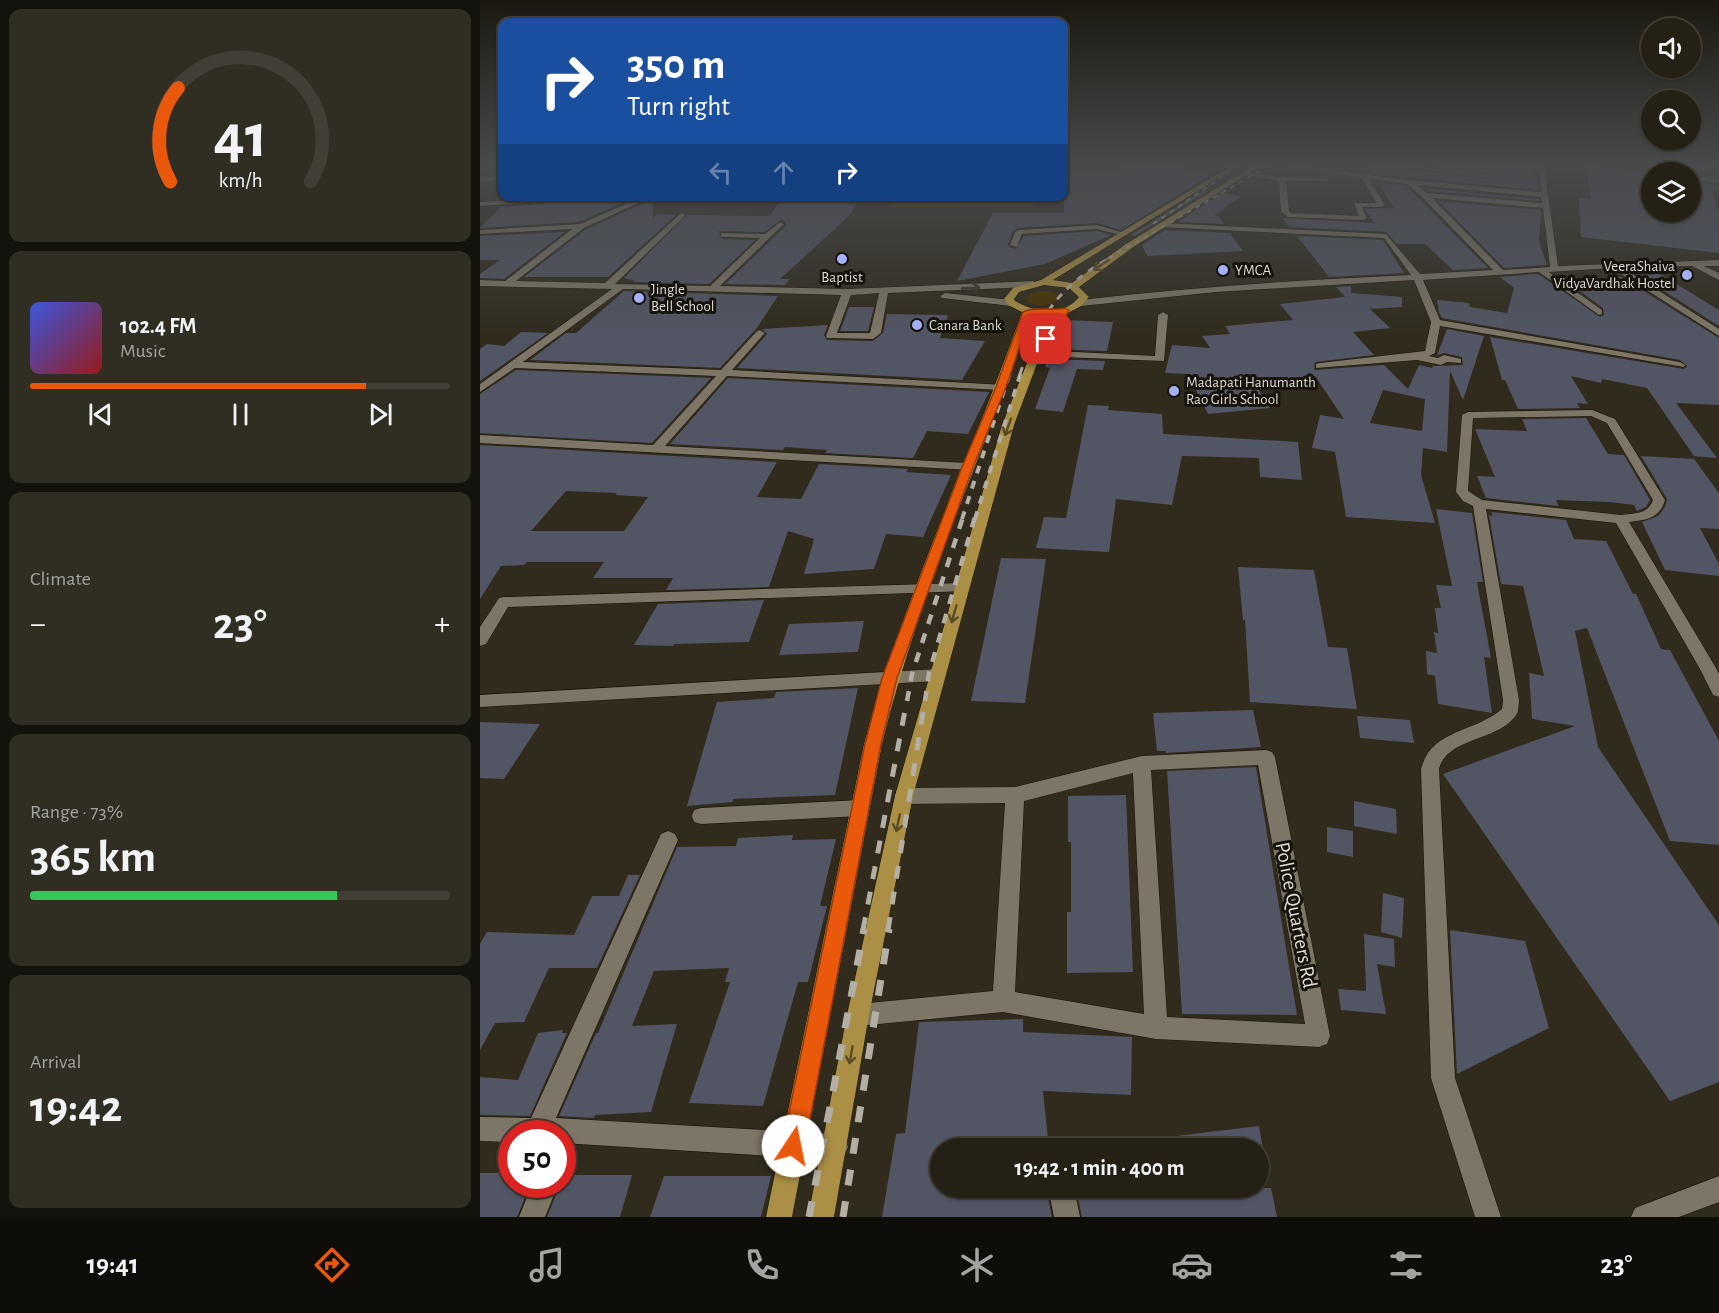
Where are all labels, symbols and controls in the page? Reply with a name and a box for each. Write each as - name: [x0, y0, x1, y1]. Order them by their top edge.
- map controls: [1641, 18, 1701, 222]
- button: sound: [1641, 18, 1701, 78]
- icon: right: [528, 42, 606, 120]
- text: 350 m: [627, 44, 725, 86]
- button: search: [1641, 90, 1701, 150]
- text: Turn right: [627, 93, 730, 120]
- text: 41: [213, 106, 267, 168]
- icon: left: [704, 156, 737, 189]
- icon: ahead: [767, 156, 800, 189]
- icon: right: [830, 156, 863, 189]
- button: layers: [1641, 162, 1701, 222]
- text: km/h: [218, 171, 262, 192]
- marker: Baptist: [835, 252, 849, 266]
- one-way arrow: [1093, 259, 1109, 271]
- place label: VeeraShaiva VidyaVardhak Hostel: [1554, 259, 1675, 291]
- marker: YMCA: [1216, 263, 1230, 277]
- place label: YMCA: [1235, 263, 1272, 278]
- marker: VeeraShaiva VidyaVardhak Hostel: [1680, 268, 1694, 282]
- place label: Baptist: [821, 270, 863, 285]
- place label: Jingle Bell School: [651, 282, 715, 314]
- one-way arrow: [960, 282, 980, 293]
- marker: Jingle Bell School: [632, 291, 646, 305]
- pin: [1020, 313, 1071, 364]
- text: 102.4 FM: [120, 315, 197, 337]
- marker: Canara Bank: [910, 318, 924, 332]
- place label: Canara Bank: [929, 318, 1002, 333]
- icon: arrive: [1029, 322, 1062, 355]
- text: Music: [120, 341, 166, 361]
- place label: Madapati Hanumanth Rao Girls School: [1186, 375, 1316, 407]
- marker: Madapati Hanumanth Rao Girls School: [1167, 384, 1181, 398]
- icon: previous: [84, 398, 117, 431]
- icon: pause: [224, 398, 257, 431]
- icon: next: [364, 398, 397, 431]
- one-way arrow: [1002, 417, 1013, 435]
- text: Climate: [30, 569, 91, 589]
- text: 23°: [213, 602, 267, 647]
- one-way arrow: [948, 604, 959, 623]
- text: −: [30, 608, 46, 641]
- text: +: [434, 608, 450, 641]
- text: Range · 73%: [30, 802, 123, 822]
- one-way arrow: [892, 812, 903, 832]
- text: 365 km: [30, 835, 156, 880]
- street label: Police Quarters Rd: [1272, 840, 1320, 990]
- one-way arrow: [845, 1044, 856, 1064]
- text: Arrival: [30, 1052, 81, 1072]
- text: 19:42: [30, 1085, 122, 1130]
- position arrow: [761, 1114, 825, 1178]
- speed limit sign: 50: [498, 1120, 576, 1198]
- text: 19:42 · 1 min · 400 m: [1015, 1157, 1184, 1179]
- icon: directions: [311, 1244, 353, 1286]
- icon: music: [526, 1244, 568, 1286]
- icon: phone: [741, 1244, 783, 1286]
- icon: climate: [956, 1244, 998, 1286]
- icon: car: [1171, 1244, 1213, 1286]
- icon: filters: [1385, 1244, 1427, 1286]
- text: 19:41: [86, 1251, 139, 1278]
- text: 23°: [1600, 1251, 1632, 1278]

